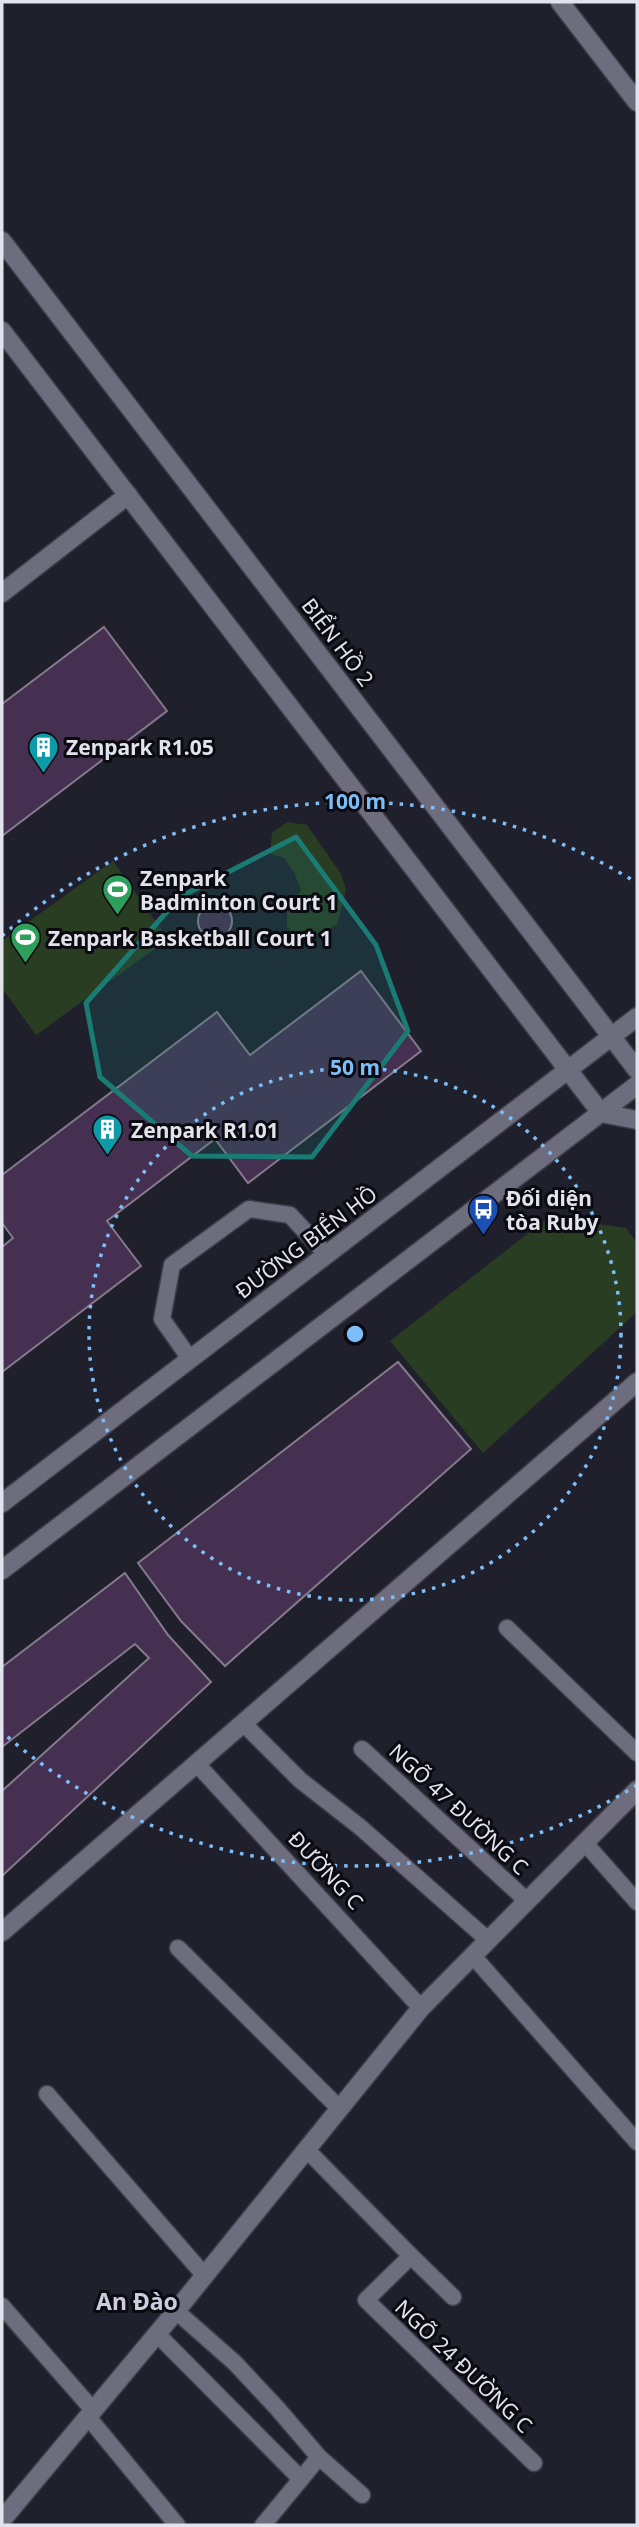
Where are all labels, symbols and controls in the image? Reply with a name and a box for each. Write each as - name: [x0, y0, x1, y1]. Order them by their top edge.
- street label: BIỂN HỒ 2: [296, 592, 381, 692]
- building icon: Zenpark R1.05: [26, 730, 60, 774]
- place label: Zenpark R1.05: [66, 733, 214, 761]
- text: 100 m: [324, 787, 386, 815]
- place label: Zenpark Badminton Court 1: [140, 864, 338, 916]
- sports icon: Zenpark Badminton Court 1: [100, 873, 134, 917]
- sports icon: Zenpark Basketball Court 1: [8, 921, 42, 965]
- place label: Zenpark Basketball Court 1: [48, 924, 332, 952]
- text: 50 m: [330, 1053, 380, 1081]
- building icon: Zenpark R1.01: [91, 1113, 125, 1157]
- place label: Zenpark R1.01: [131, 1116, 279, 1144]
- street label: ĐƯỜNG BIỂN HỒ: [229, 1179, 383, 1304]
- place label: Đối diện tòa Ruby: [506, 1184, 599, 1236]
- bus stop icon: Đối diện tòa Ruby: [466, 1193, 500, 1237]
- centre of rings: [343, 1322, 367, 1346]
- street label: NGÕ 47 ĐƯỜNG C: [383, 1737, 535, 1881]
- street label: ĐƯỜNG C: [282, 1825, 370, 1915]
- district label: An Đào: [96, 2285, 178, 2317]
- street label: NGÕ 24 ĐƯỜNG C: [389, 2293, 539, 2439]

